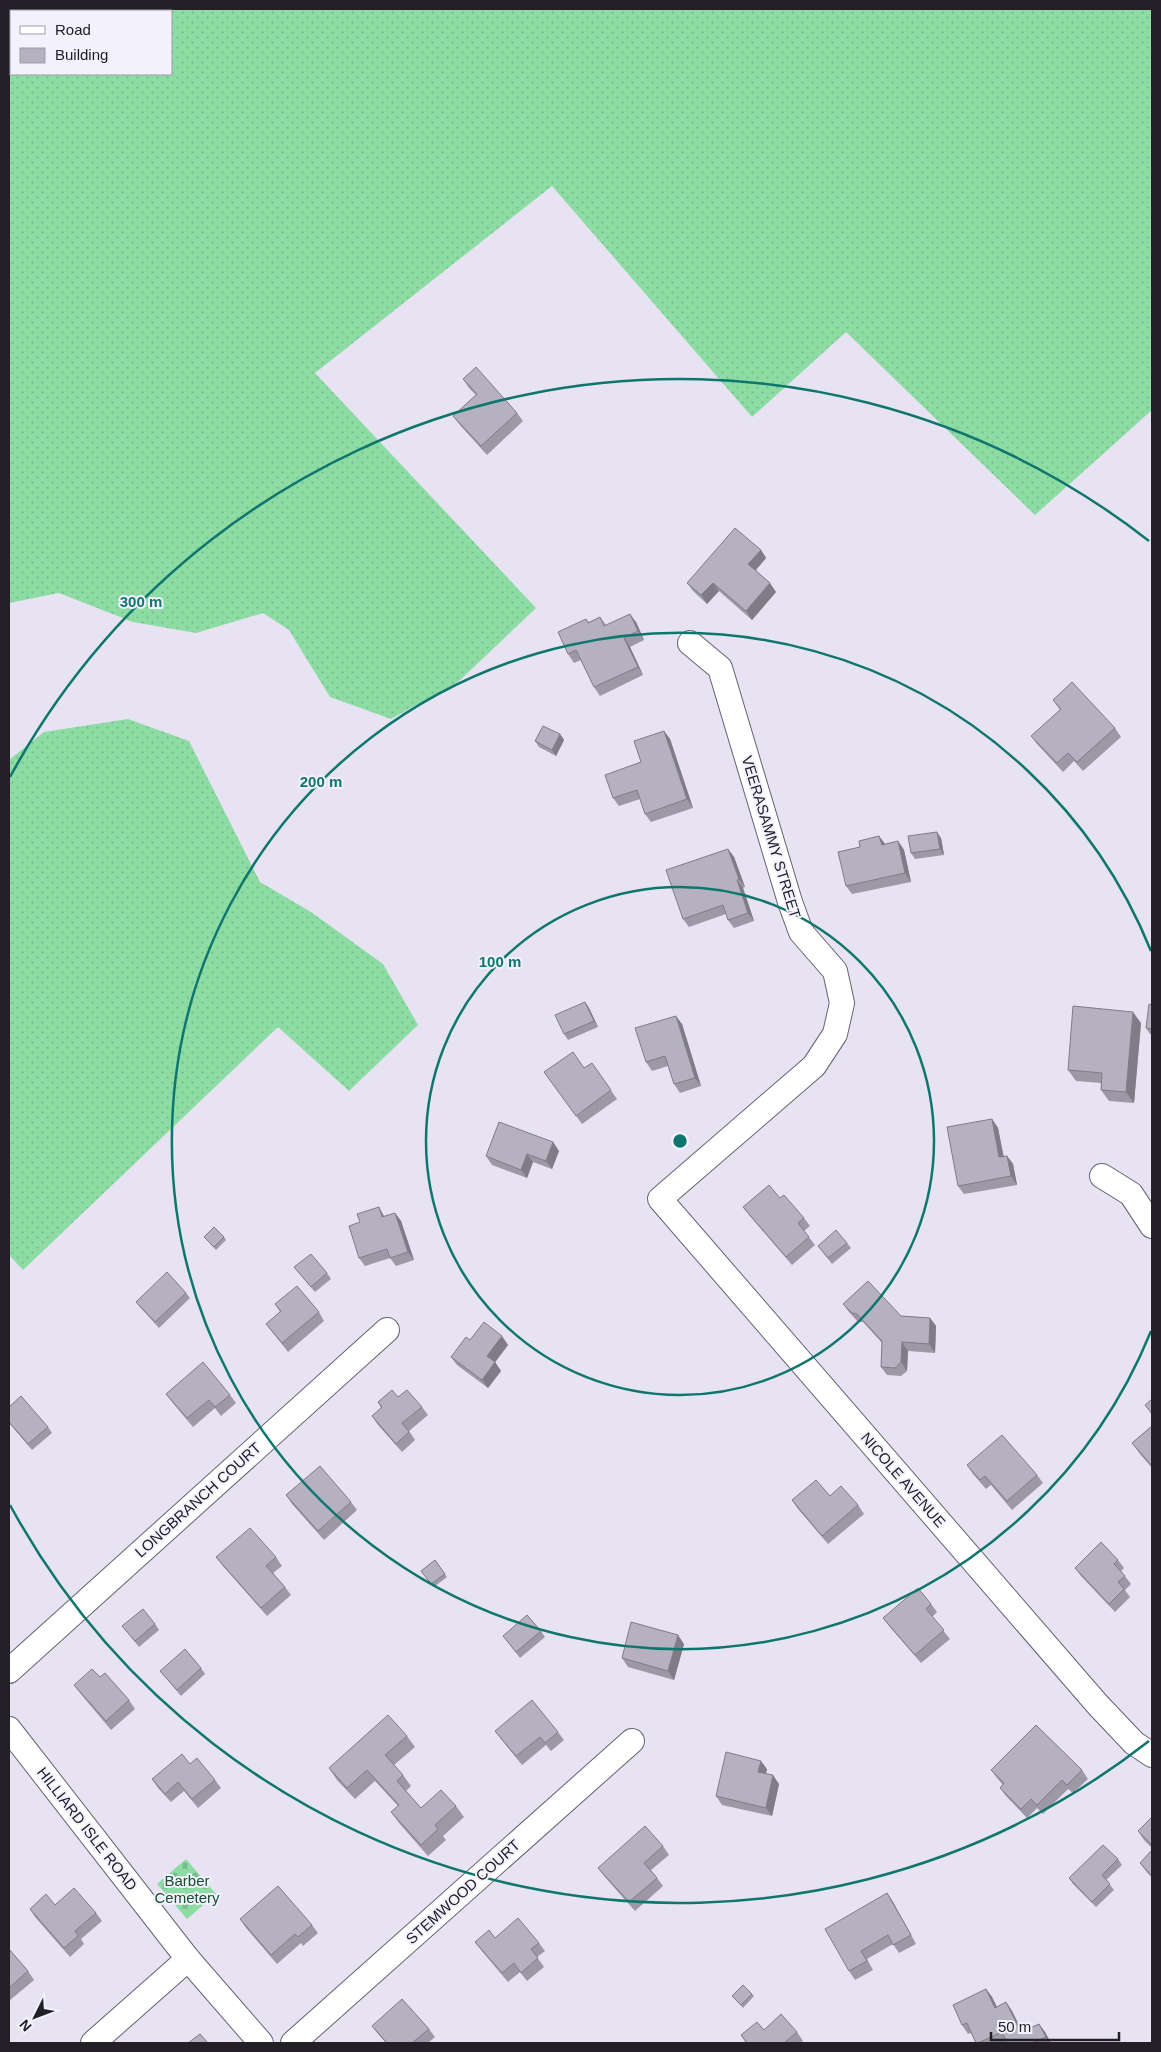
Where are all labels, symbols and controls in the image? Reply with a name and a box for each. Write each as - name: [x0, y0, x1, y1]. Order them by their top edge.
- legend: [10, 10, 172, 75]
- text: Road: [55, 21, 91, 38]
- text: Building: [55, 46, 108, 63]
- text: 300 m: [120, 593, 162, 610]
- street label: VEERASAMMY STREET: [739, 754, 804, 920]
- text: 200 m: [300, 773, 342, 790]
- text: 100 m: [479, 953, 521, 970]
- centre of rings: [671, 1132, 689, 1150]
- street label: NICOLE AVENUE: [858, 1429, 949, 1530]
- street label: LONGBRANCH COURT: [131, 1439, 264, 1561]
- street label: HILLIARD ISLE ROAD: [34, 1764, 141, 1894]
- street label: STEMWOOD COURT: [402, 1836, 523, 1947]
- park label: Barber Cemetery: [154, 1872, 220, 1906]
- north arrow: [10, 1992, 60, 2042]
- scale bar: [991, 2010, 1118, 2042]
- text: N: [16, 2017, 35, 2035]
- text: 50 m: [998, 2018, 1031, 2035]

